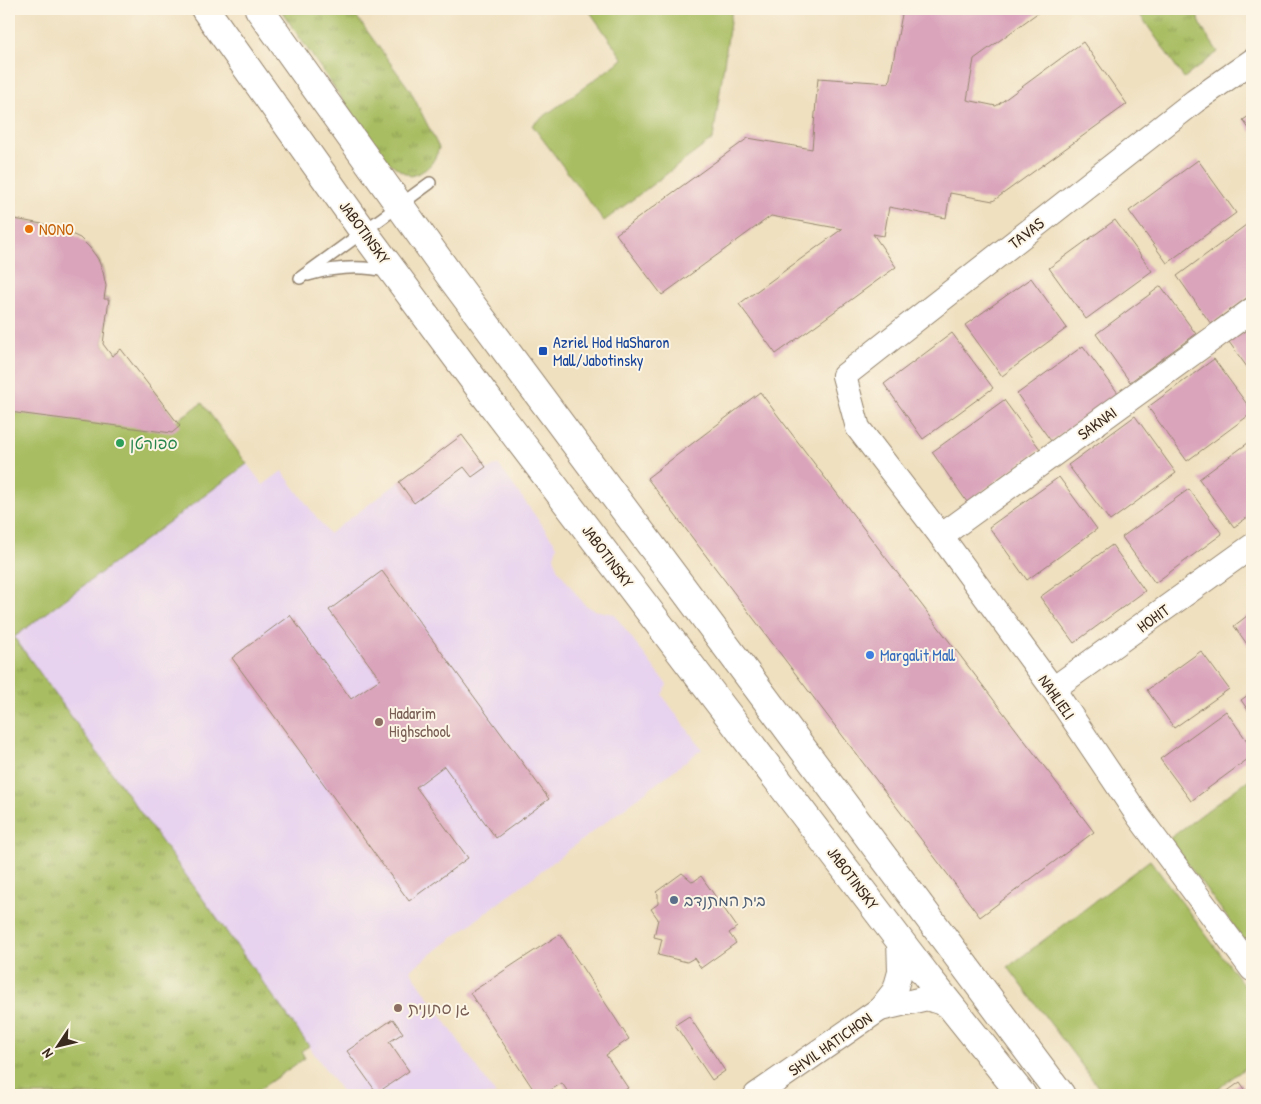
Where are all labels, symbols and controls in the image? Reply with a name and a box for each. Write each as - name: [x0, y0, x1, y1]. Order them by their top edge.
- street label: JABOTINSKY: [335, 196, 395, 268]
- street label: TAVAS: [1004, 212, 1049, 254]
- place label: NONO: [39, 218, 74, 240]
- marker: NONO: [23, 223, 35, 235]
- place label: Azriel Hod HaSharon Mall/Jabotinsky: [553, 331, 670, 371]
- marker: Azriel Hod HaSharon Mall/Jabotinsky: [537, 345, 549, 357]
- street label: SAKNAI: [1073, 401, 1121, 445]
- place label: ספורטן: [130, 432, 177, 454]
- marker: ספורטן: [114, 437, 126, 449]
- street label: JABOTINSKY: [577, 520, 639, 592]
- street label: HOHIT: [1132, 598, 1174, 637]
- place label: Margalit Mall: [880, 644, 955, 666]
- marker: Margalit Mall: [864, 649, 876, 661]
- street label: NAHLIELI: [1034, 670, 1080, 724]
- place label: Hadarim Highschool: [389, 702, 451, 742]
- marker: Hadarim Highschool: [373, 716, 385, 728]
- street label: JABOTINSKY: [822, 842, 884, 914]
- place label: בית המתנדב: [684, 889, 766, 911]
- marker: בית המתנדב: [668, 894, 680, 906]
- place label: גן סתונית: [408, 997, 470, 1019]
- marker: גן סתונית: [392, 1002, 404, 1014]
- street label: SHVIL HATICHON: [784, 1007, 876, 1081]
- north arrow: [32, 1022, 82, 1072]
- text: N: [37, 1045, 57, 1062]

